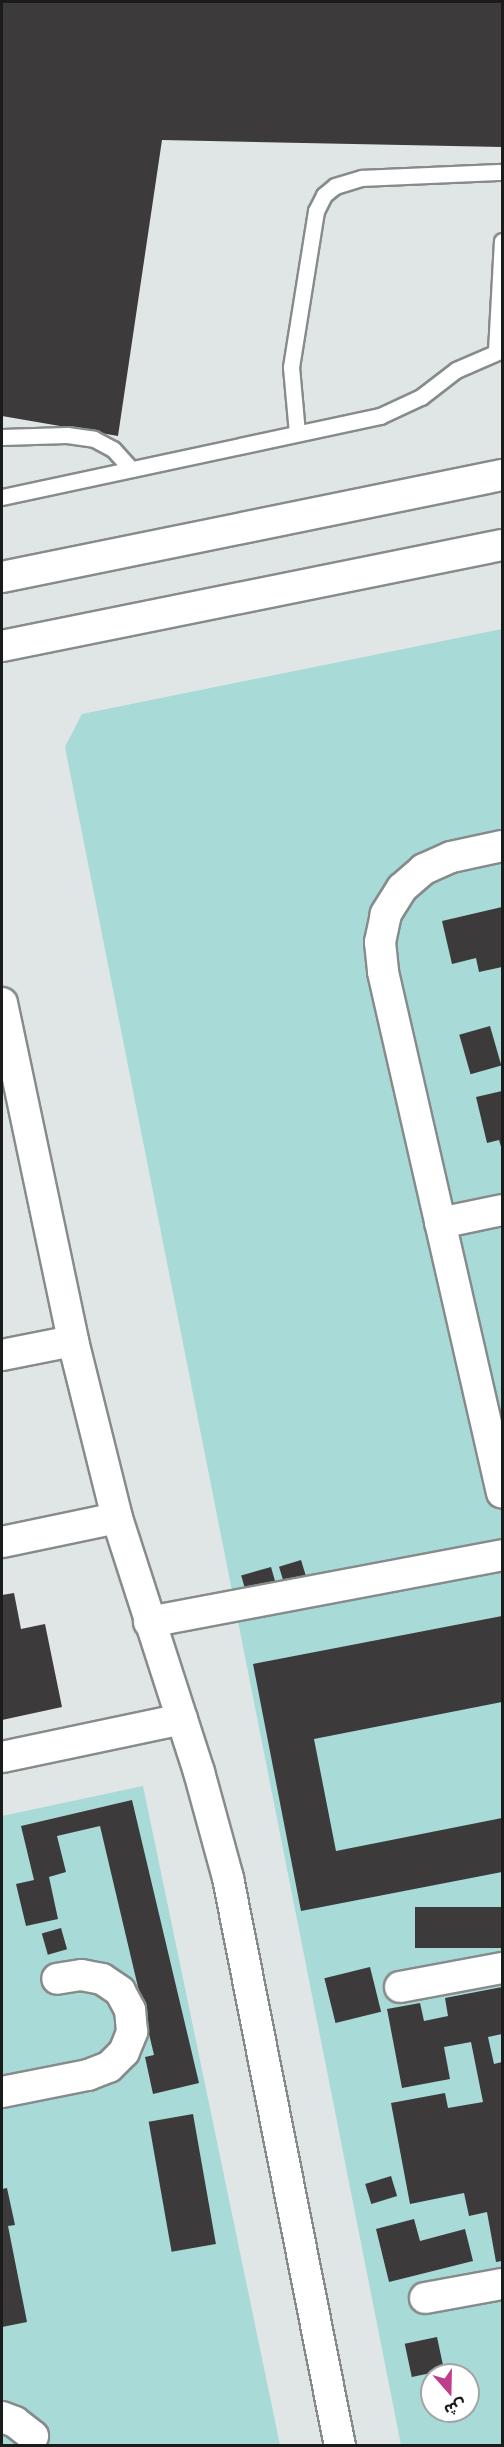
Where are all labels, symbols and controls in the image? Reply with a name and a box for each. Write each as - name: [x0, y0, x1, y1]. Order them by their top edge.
- north arrow: [420, 2363, 480, 2423]
- text: ش: [442, 2395, 469, 2421]

